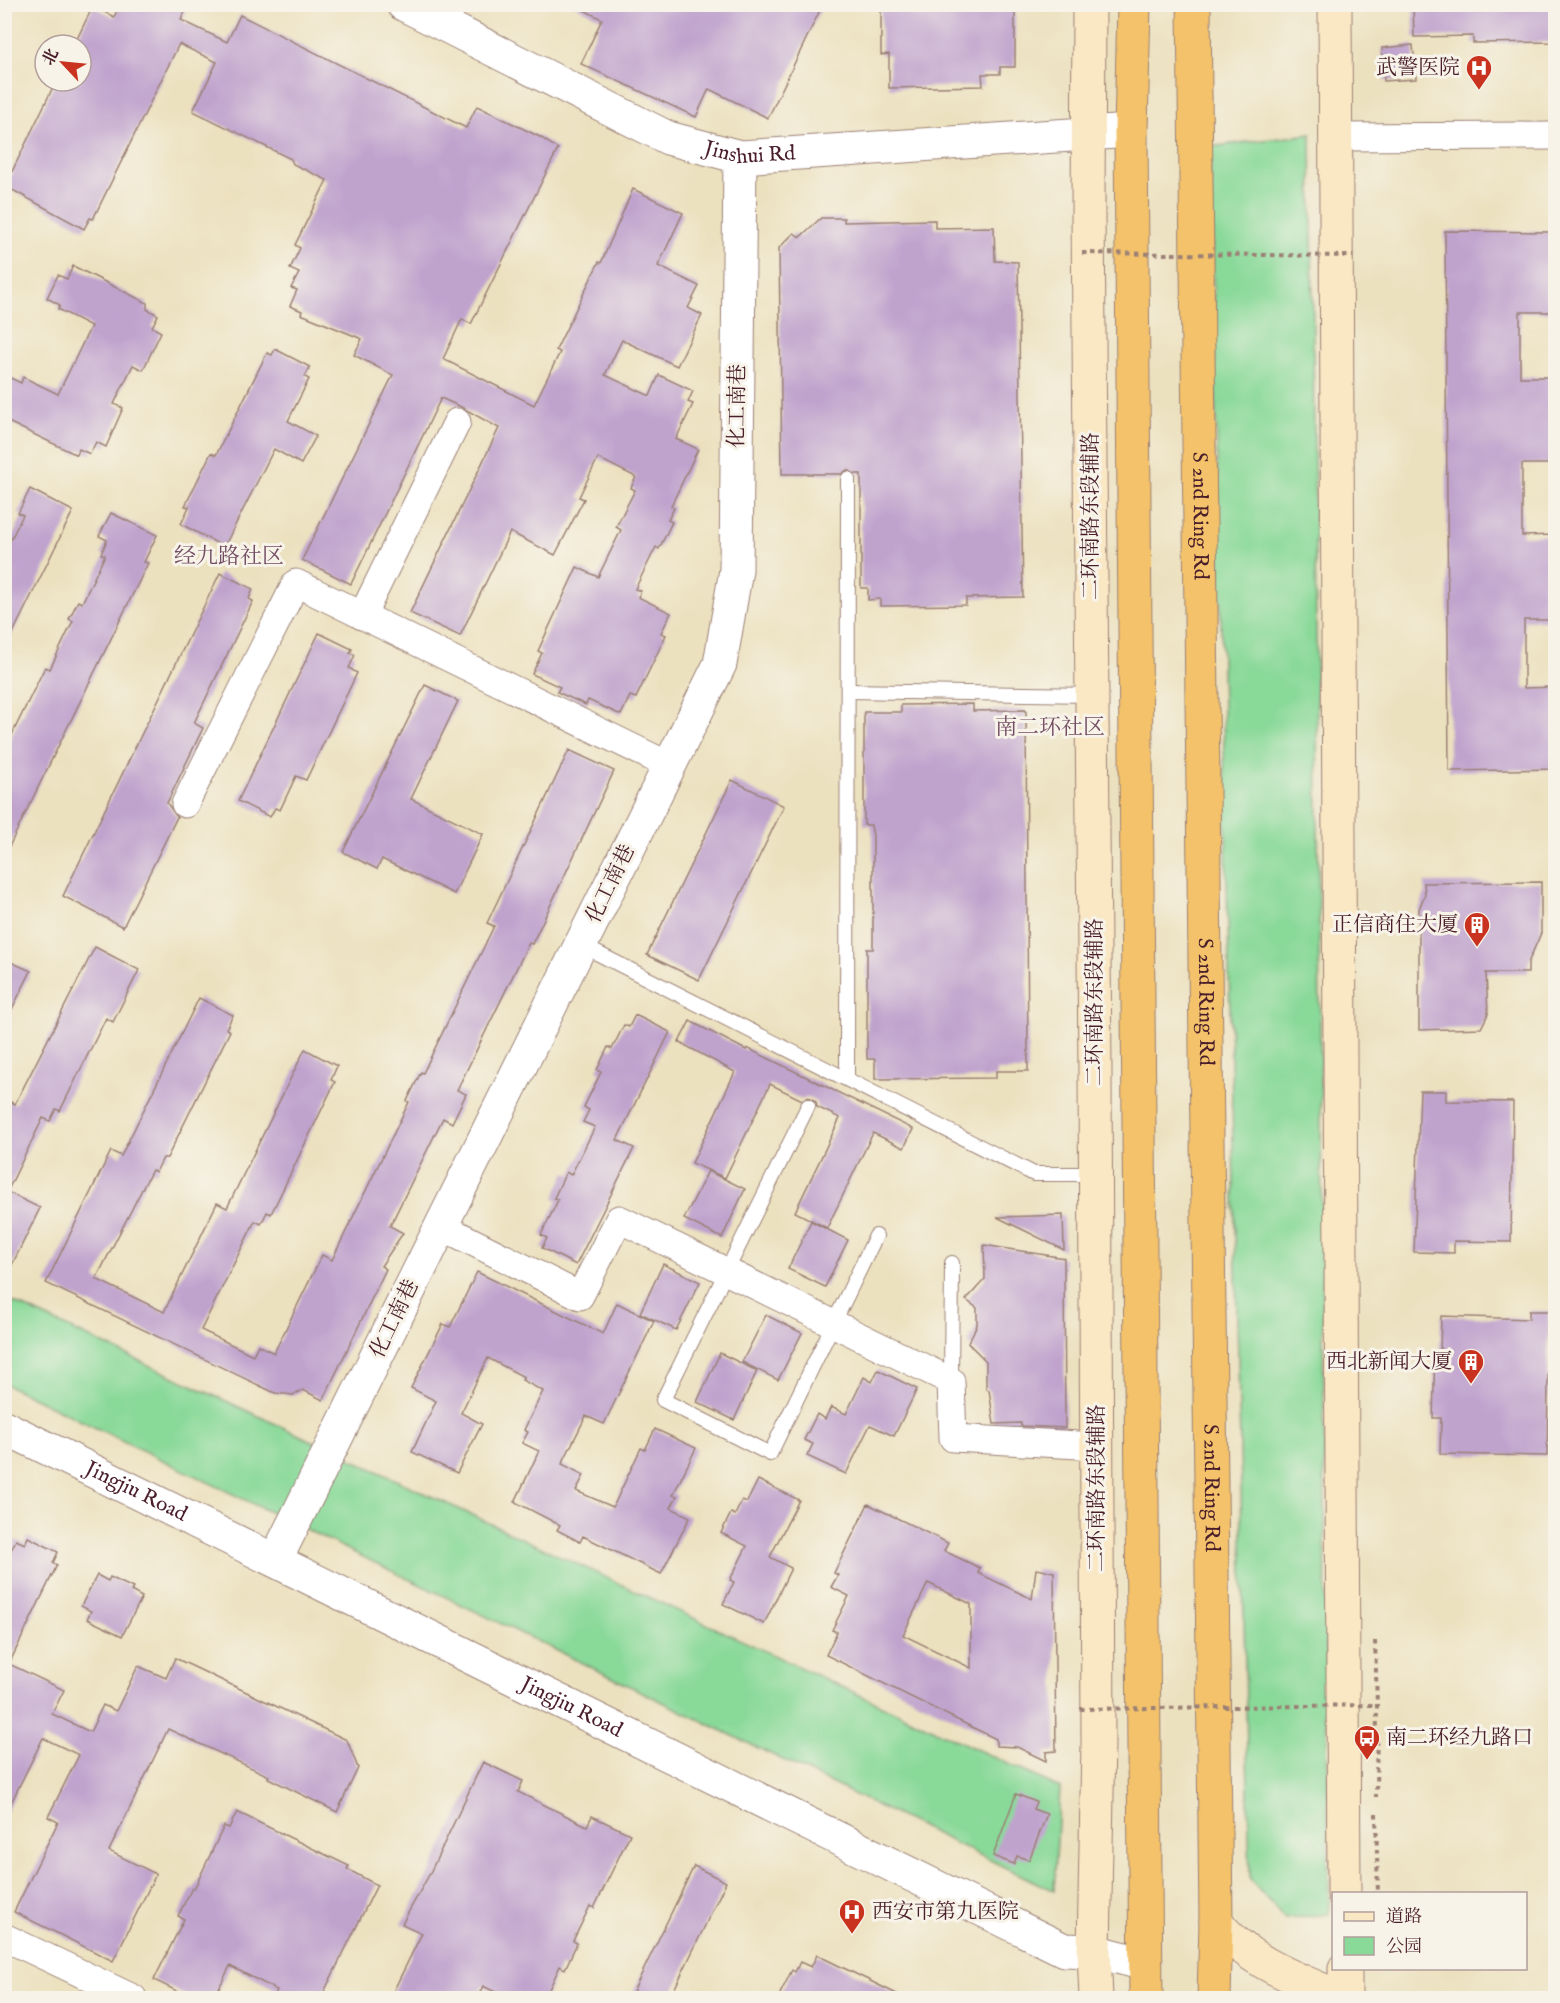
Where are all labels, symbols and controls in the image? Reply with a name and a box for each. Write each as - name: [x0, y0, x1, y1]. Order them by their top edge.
- north arrow: [33, 33, 93, 93]
- text: 北: [39, 46, 64, 69]
- hospital icon: 武警医院: [1464, 53, 1494, 91]
- place label: 武警医院: [1376, 55, 1460, 82]
- street label: Jinshui Rd: [699, 134, 797, 171]
- street label: 化工南巷: [724, 364, 752, 448]
- street label: 二环南路东段辅路: [1078, 432, 1105, 600]
- street label: S 2nd Ring Rd: [1186, 452, 1214, 581]
- district label: 经九路社区: [174, 543, 284, 571]
- district label: 南二环社区: [995, 714, 1105, 742]
- street label: 化工南巷: [580, 840, 642, 928]
- building icon: 正信商住大厦: [1462, 910, 1492, 948]
- place label: 正信商住大厦: [1332, 912, 1458, 939]
- street label: 二环南路东段辅路: [1082, 918, 1109, 1086]
- street label: S 2nd Ring Rd: [1191, 938, 1220, 1067]
- street label: 化工南巷: [364, 1275, 426, 1363]
- building icon: 西北新闻大厦: [1456, 1347, 1486, 1385]
- place label: 西北新闻大厦: [1326, 1349, 1452, 1376]
- street label: 二环南路东段辅路: [1084, 1404, 1111, 1572]
- street label: S 2nd Ring Rd: [1197, 1424, 1225, 1553]
- street label: Jingjiu Road: [79, 1454, 192, 1528]
- street label: Jingjiu Road: [514, 1670, 628, 1744]
- bus stop icon: 南二环经九路口: [1352, 1723, 1382, 1761]
- place label: 南二环经九路口: [1386, 1725, 1533, 1752]
- legend: [1332, 1892, 1527, 1970]
- hospital icon: 西安市第九医院: [837, 1897, 867, 1935]
- place label: 西安市第九医院: [872, 1899, 1019, 1926]
- text: 道路: [1386, 1906, 1422, 1929]
- text: 公园: [1386, 1936, 1422, 1959]

